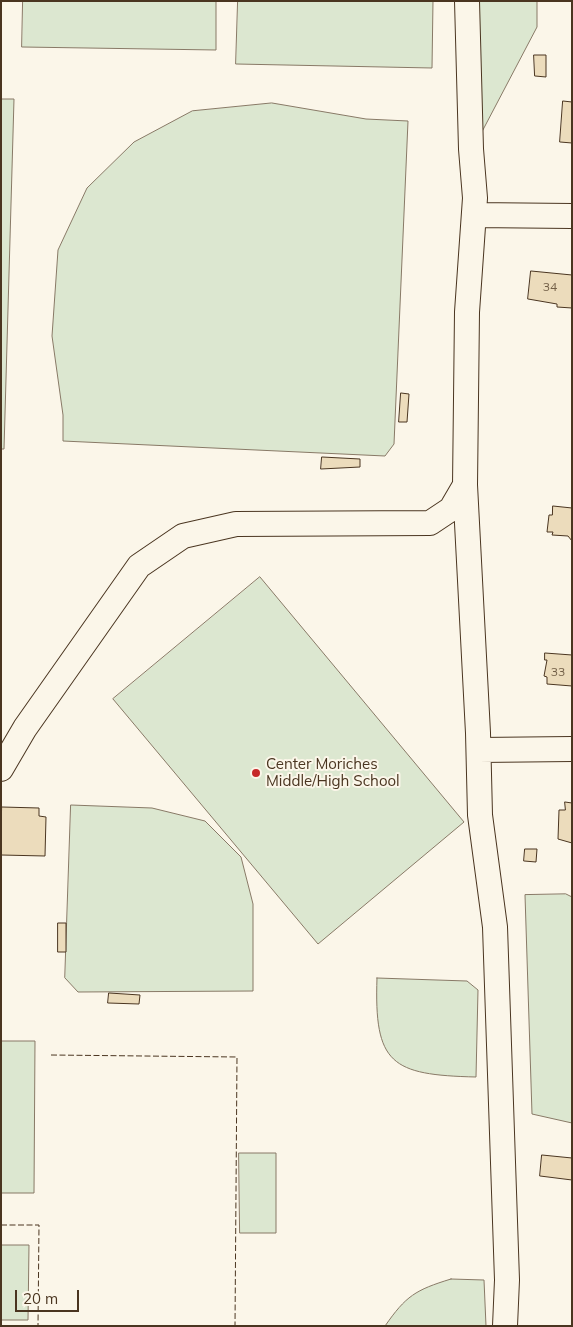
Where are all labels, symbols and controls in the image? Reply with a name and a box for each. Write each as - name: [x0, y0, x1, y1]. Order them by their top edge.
- house number: 34: [543, 280, 557, 294]
- house number: 33: [551, 665, 565, 679]
- place label: Center Moriches Middle/High School: [266, 755, 400, 790]
- marker: Center Moriches Middle/High School: [250, 767, 262, 779]
- scale bar: [18, 1280, 81, 1312]
- text: 20 m: [23, 1289, 58, 1308]

